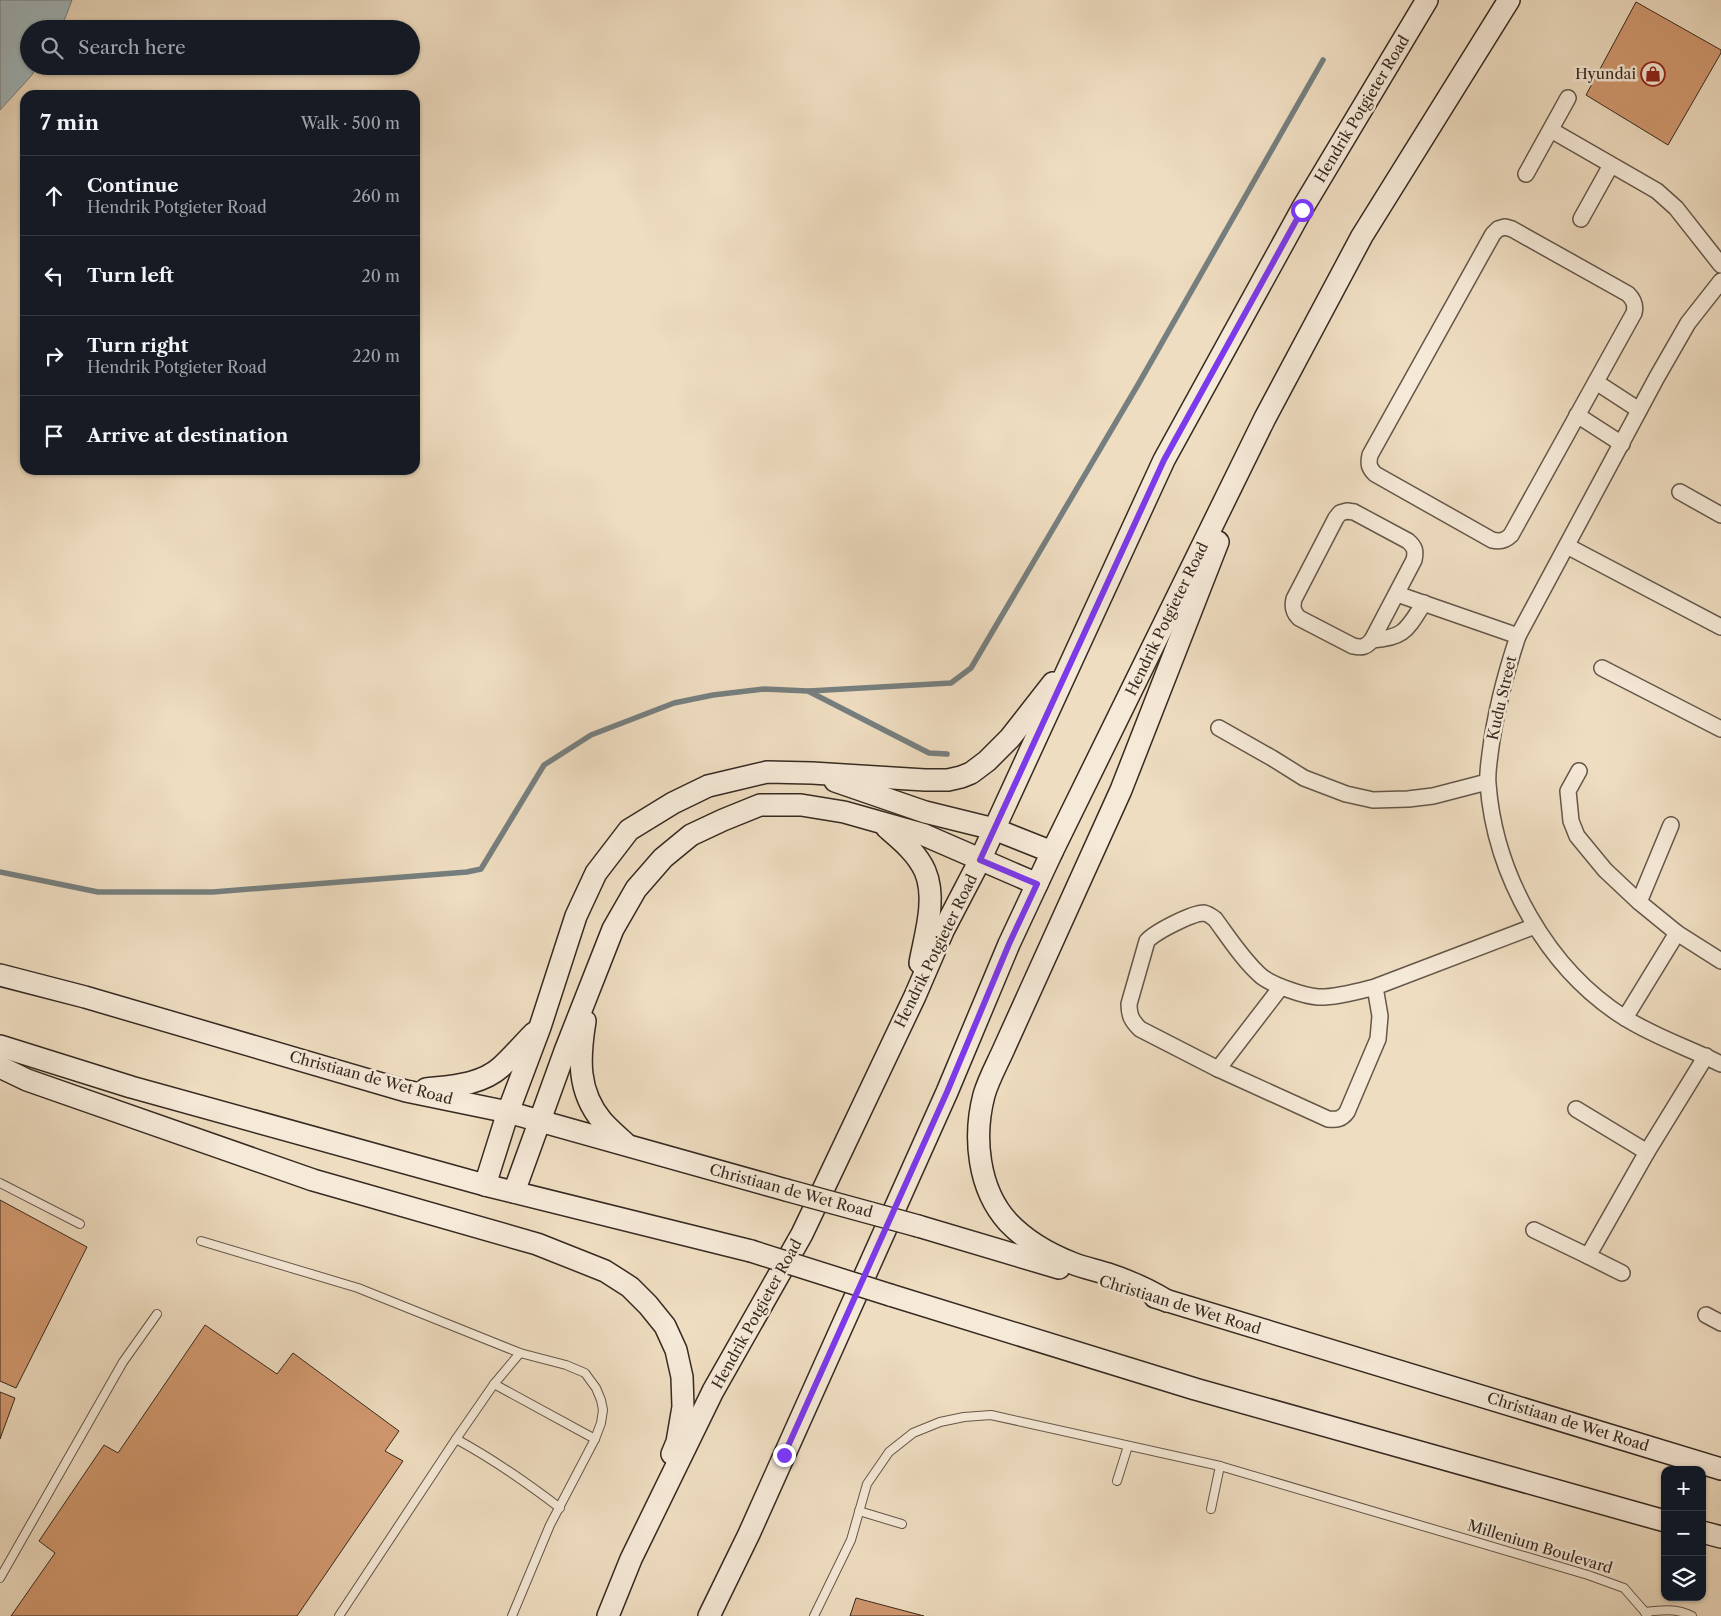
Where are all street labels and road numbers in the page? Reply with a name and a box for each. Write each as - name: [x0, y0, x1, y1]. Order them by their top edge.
- street label: Hendrik Potgieter Road: [1310, 32, 1413, 186]
- street label: Hendrik Potgieter Road: [1121, 539, 1212, 699]
- street label: Kudu Street: [1483, 653, 1521, 742]
- street label: Hendrik Potgieter Road: [890, 871, 981, 1031]
- street label: Christiaan de Wet Road: [287, 1047, 455, 1108]
- street label: Christiaan de Wet Road: [707, 1160, 875, 1221]
- street label: Hendrik Potgieter Road: [707, 1236, 806, 1392]
- street label: Christiaan de Wet Road: [1097, 1271, 1263, 1338]
- street label: Christiaan de Wet Road: [1485, 1388, 1651, 1455]
- street label: Millenium Boulevard: [1465, 1515, 1615, 1578]

